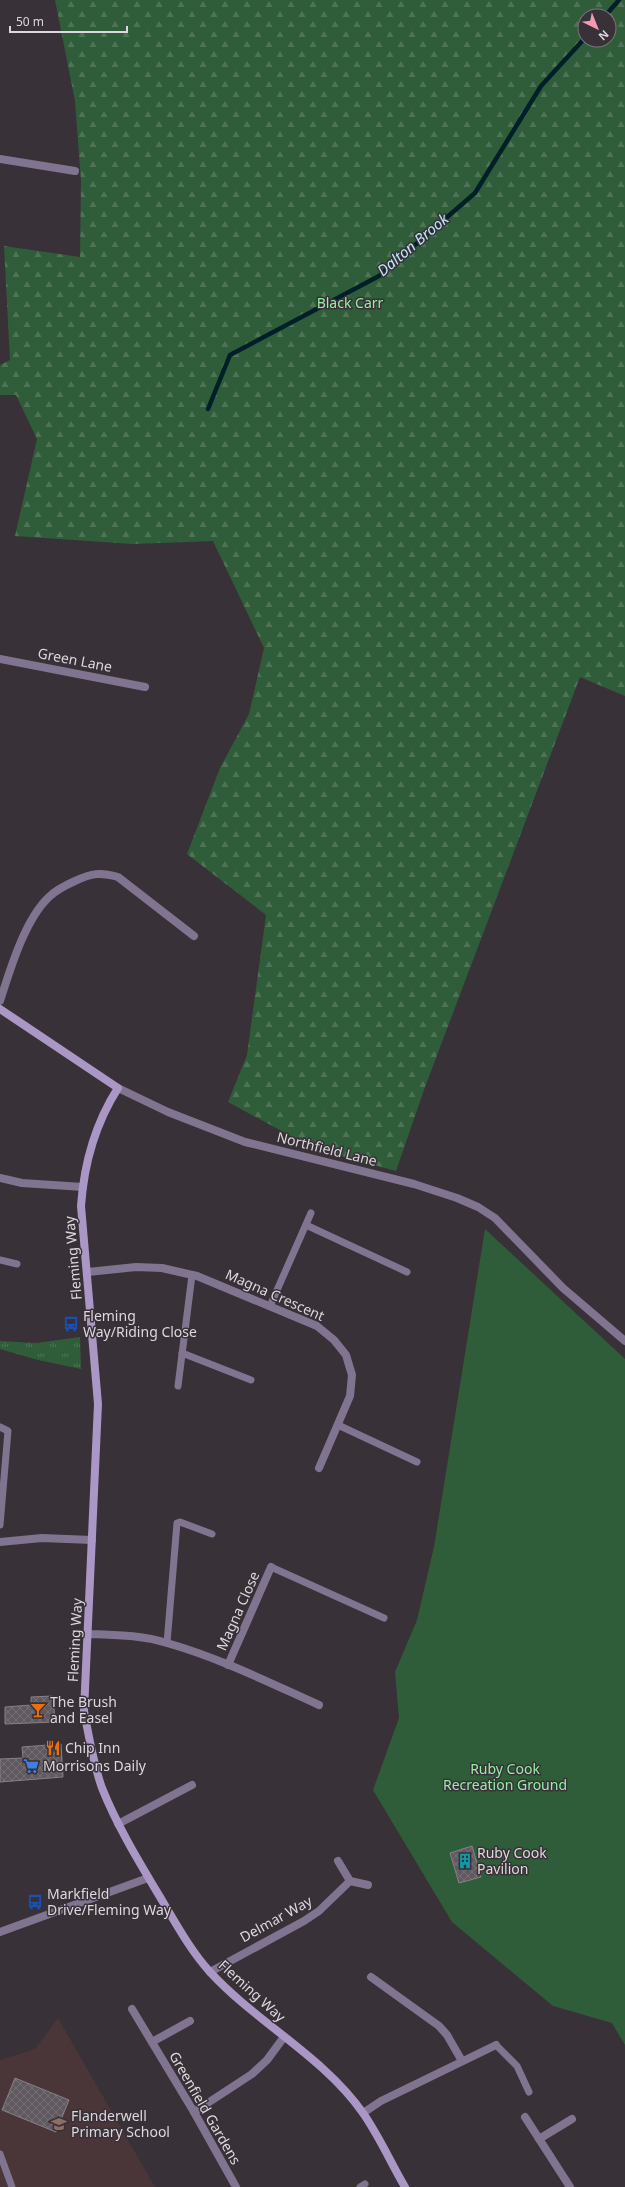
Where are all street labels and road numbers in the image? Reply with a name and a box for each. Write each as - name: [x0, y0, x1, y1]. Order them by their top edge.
- street label: Green Lane: [36, 643, 114, 676]
- street label: Northfield Lane: [275, 1127, 379, 1170]
- street label: Fleming Way: [59, 1214, 86, 1301]
- street label: Magna Crescent: [223, 1264, 328, 1325]
- street label: Magna Close: [212, 1568, 264, 1653]
- street label: Fleming Way: [63, 1597, 86, 1682]
- street label: Delmar Way: [236, 1890, 316, 1946]
- street label: Fleming Way: [215, 1955, 291, 2026]
- street label: Greenfield Gardens: [165, 2048, 246, 2168]

